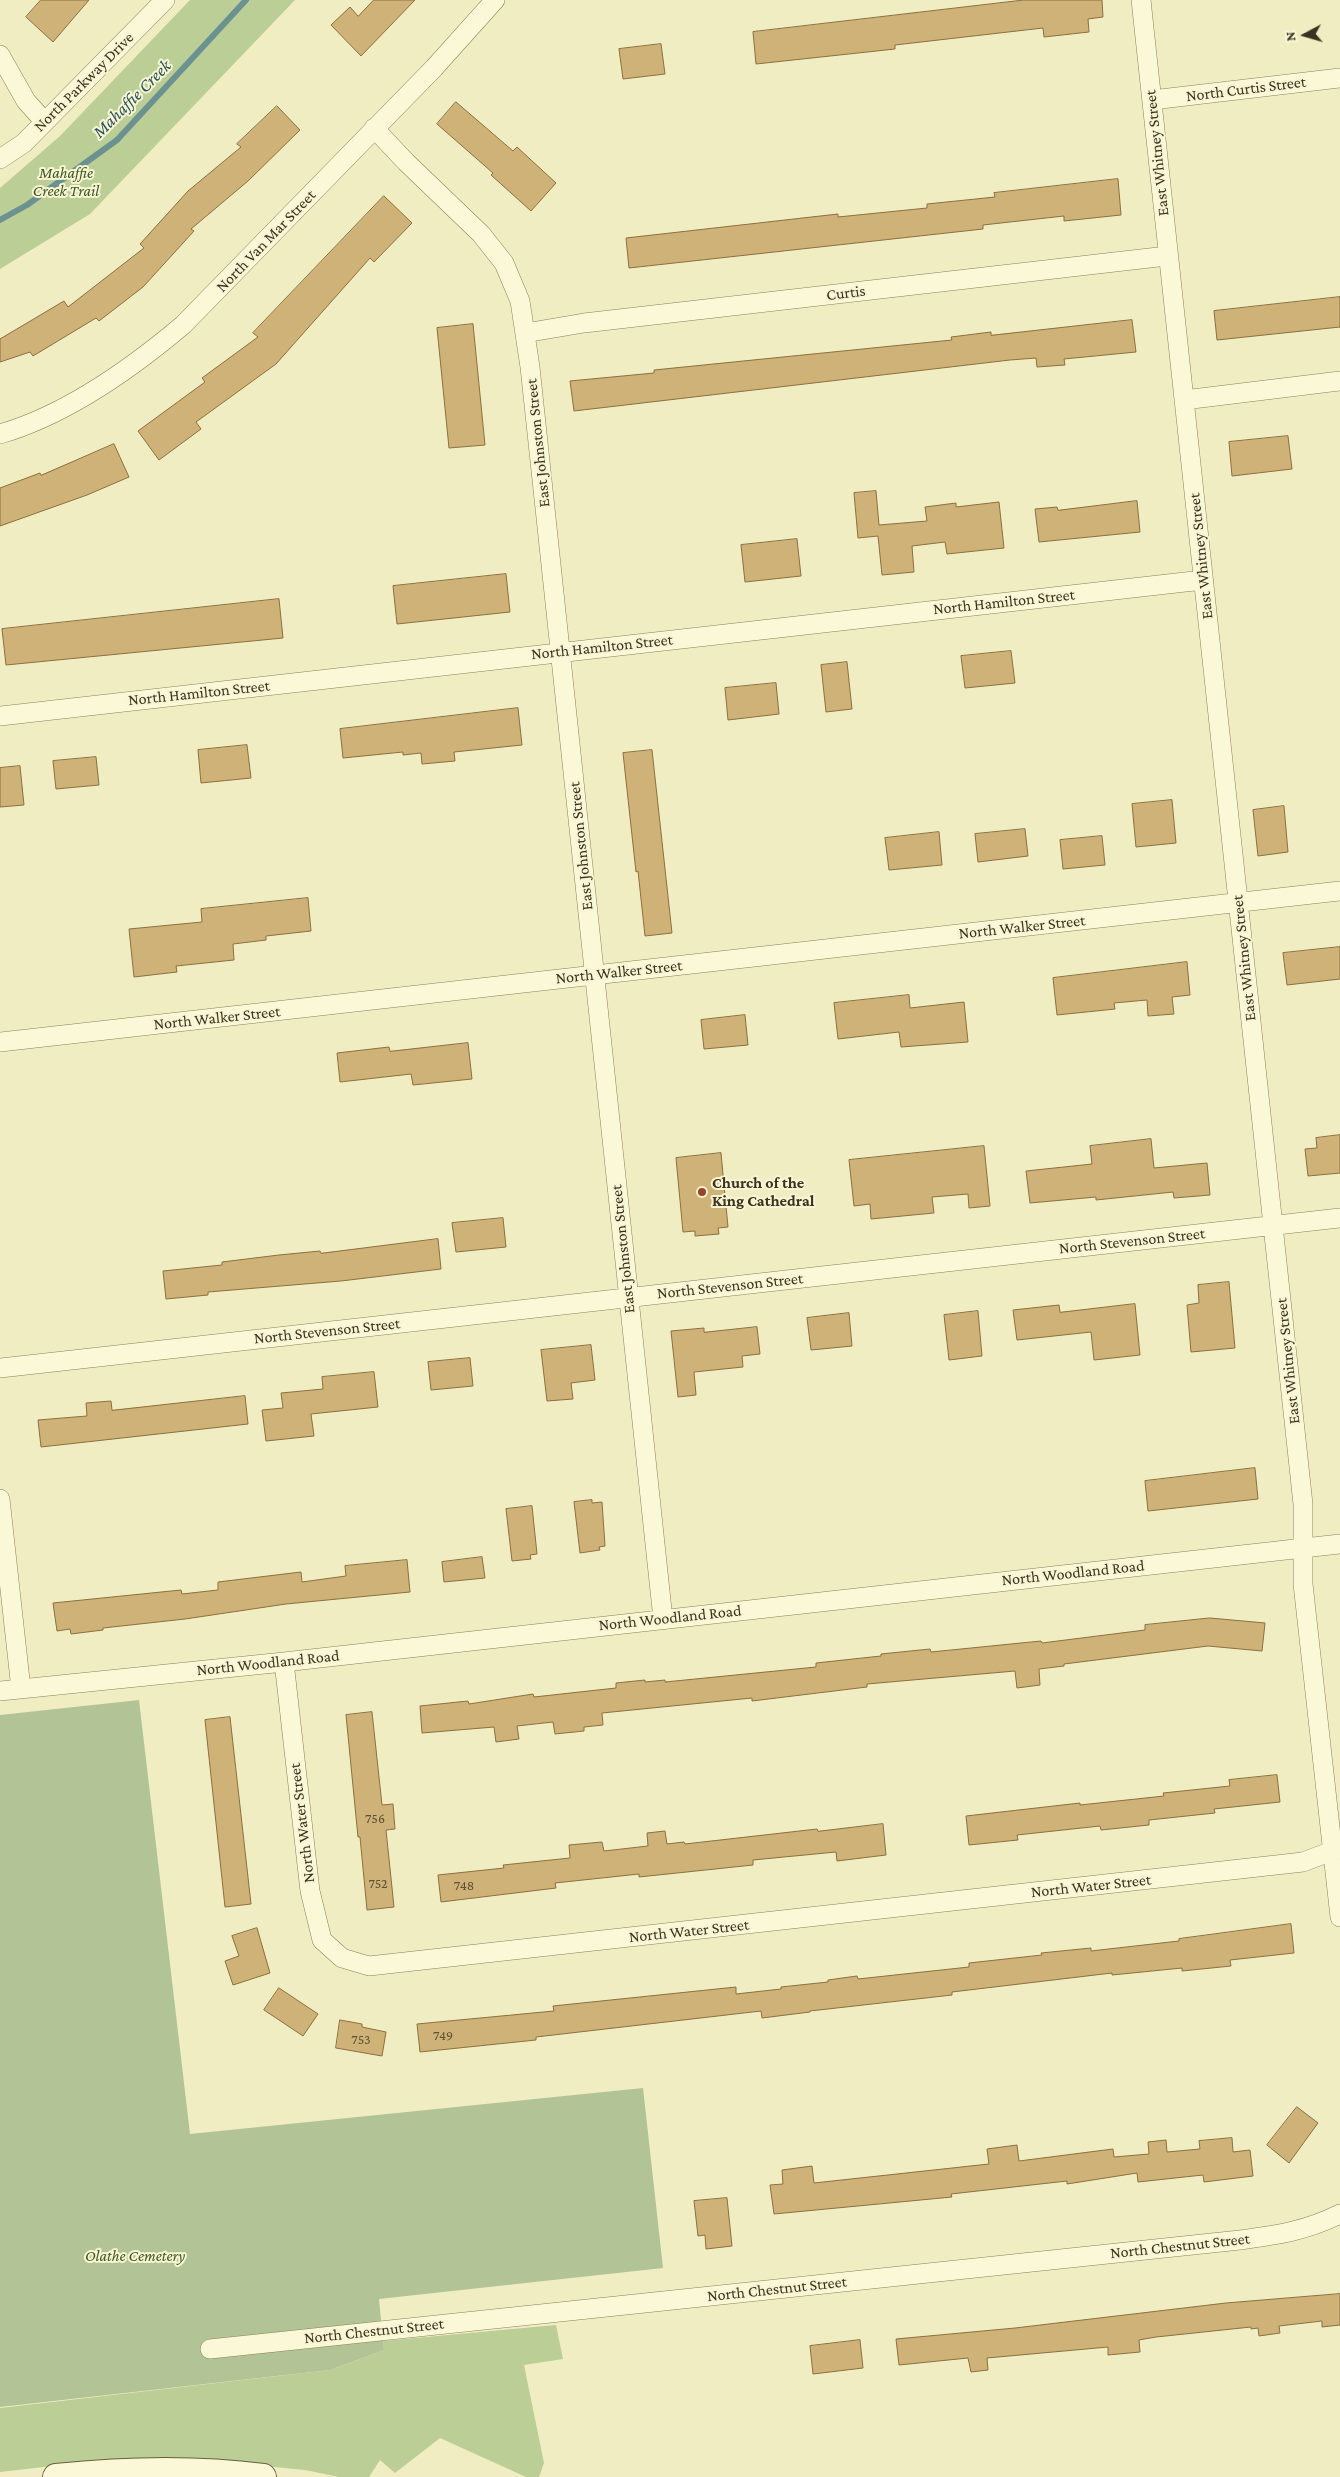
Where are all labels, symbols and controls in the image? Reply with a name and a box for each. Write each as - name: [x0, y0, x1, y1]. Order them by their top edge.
- north arrow: [1280, 10, 1330, 60]
- street label: North Parkway Drive: [30, 28, 138, 136]
- text: N: [1282, 31, 1299, 42]
- water label: Mahaffie Creek: [88, 55, 176, 143]
- street label: North Curtis Street: [1185, 72, 1307, 106]
- street label: East Whitney Street: [1141, 89, 1173, 217]
- park label: Mahaffie Creek Trail: [33, 163, 99, 201]
- street label: North Van Mar Street: [212, 186, 320, 296]
- street label: Curtis: [825, 281, 867, 305]
- street label: East Johnston Street: [522, 378, 554, 508]
- street label: East Whitney Street: [1185, 492, 1217, 620]
- street label: North Hamilton Street: [932, 585, 1076, 619]
- street label: North Hamilton Street: [530, 630, 674, 664]
- street label: North Hamilton Street: [127, 676, 271, 710]
- street label: East Johnston Street: [565, 781, 597, 911]
- street label: East Whitney Street: [1228, 894, 1260, 1022]
- street label: North Walker Street: [958, 911, 1086, 943]
- street label: North Walker Street: [555, 956, 683, 988]
- street label: North Walker Street: [153, 1002, 281, 1034]
- place label: Church of the King Cathedral: [712, 1173, 814, 1211]
- street label: East Johnston Street: [607, 1184, 639, 1314]
- marker: Church of the King Cathedral: [696, 1186, 708, 1198]
- street label: North Stevenson Street: [1058, 1224, 1206, 1258]
- street label: North Stevenson Street: [656, 1269, 804, 1303]
- street label: East Whitney Street: [1272, 1297, 1304, 1425]
- street label: North Stevenson Street: [253, 1314, 401, 1348]
- street label: North Woodland Road: [1001, 1556, 1145, 1590]
- street label: North Woodland Road: [598, 1601, 742, 1635]
- street label: North Woodland Road: [196, 1646, 340, 1680]
- street label: North Water Street: [285, 1762, 319, 1884]
- house number: 756: [365, 1811, 385, 1827]
- street label: North Water Street: [1030, 1870, 1152, 1902]
- house number: 752: [368, 1876, 388, 1892]
- house number: 748: [454, 1878, 474, 1894]
- street label: North Water Street: [628, 1915, 750, 1947]
- house number: 749: [433, 2028, 453, 2044]
- house number: 753: [351, 2032, 371, 2048]
- street label: North Chestnut Street: [1109, 2229, 1251, 2263]
- park label: Olathe Cemetery: [85, 2246, 185, 2266]
- street label: North Chestnut Street: [706, 2272, 848, 2306]
- street label: North Chestnut Street: [303, 2314, 445, 2348]

